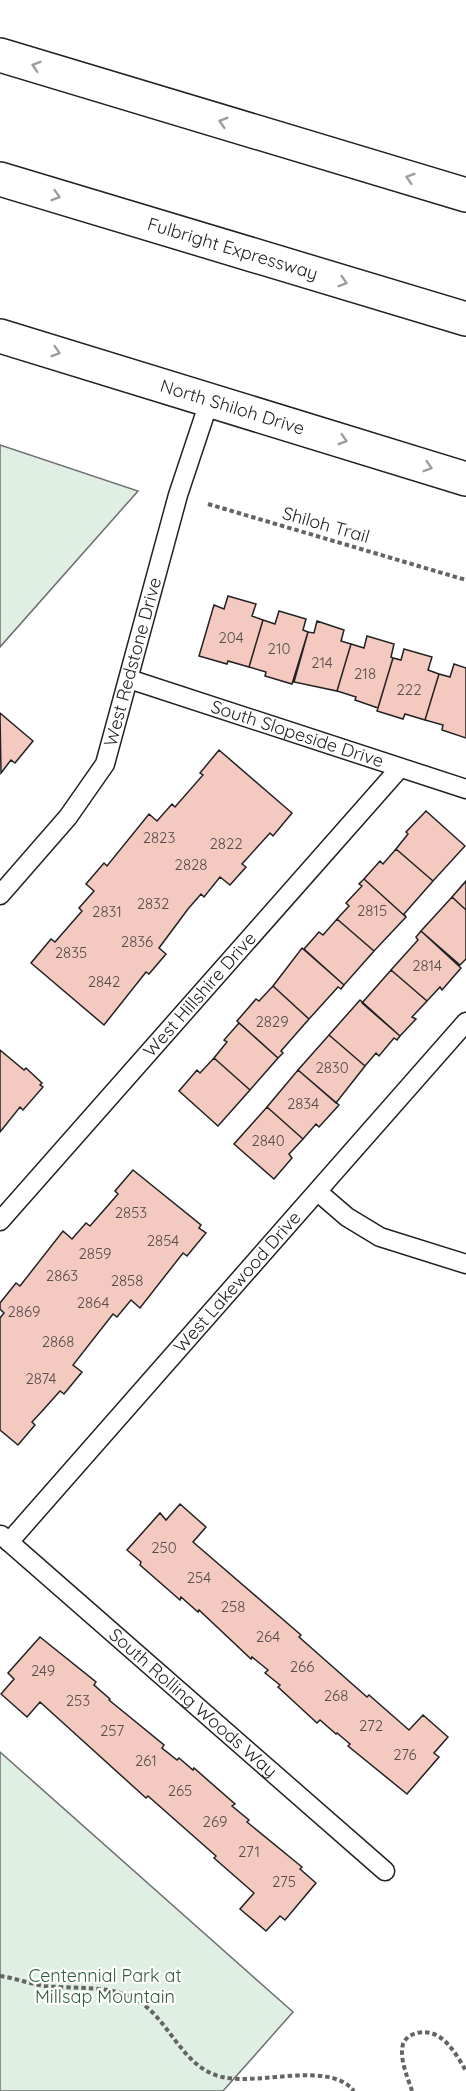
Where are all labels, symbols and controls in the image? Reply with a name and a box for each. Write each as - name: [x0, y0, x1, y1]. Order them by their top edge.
- one-way arrow: [31, 61, 42, 73]
- one-way arrow: [218, 117, 229, 129]
- one-way arrow: [405, 173, 416, 185]
- one-way arrow: [50, 189, 61, 201]
- street label: Fulbright Expressway: [145, 212, 321, 285]
- one-way arrow: [337, 275, 348, 287]
- one-way arrow: [50, 345, 61, 357]
- street label: North Shiloh Drive: [157, 374, 307, 440]
- one-way arrow: [337, 433, 348, 445]
- one-way arrow: [422, 460, 433, 472]
- street label: Shiloh Trail: [280, 501, 372, 548]
- street label: West Redstone Drive: [98, 575, 166, 749]
- house number: 204: [218, 628, 244, 647]
- house number: 210: [268, 639, 290, 658]
- house number: 214: [311, 653, 333, 672]
- house number: 218: [354, 664, 376, 683]
- house number: 222: [397, 680, 421, 699]
- street label: South Slopeside Drive: [208, 695, 387, 772]
- house number: 2823: [143, 828, 175, 847]
- house number: 2822: [209, 834, 243, 853]
- house number: 2828: [175, 855, 207, 874]
- house number: 2832: [137, 894, 169, 913]
- house number: 2815: [357, 901, 387, 920]
- house number: 2831: [92, 902, 122, 921]
- street label: West Hillshire Drive: [138, 927, 261, 1062]
- house number: 2836: [121, 932, 153, 951]
- house number: 2835: [55, 943, 87, 962]
- house number: 2814: [412, 956, 442, 975]
- house number: 2842: [88, 972, 120, 991]
- house number: 2829: [255, 1012, 289, 1031]
- house number: 2830: [315, 1058, 349, 1077]
- house number: 2834: [287, 1094, 319, 1113]
- house number: 2840: [251, 1131, 285, 1150]
- house number: 2853: [115, 1203, 147, 1222]
- street label: West Lakewood Drive: [169, 1206, 305, 1357]
- house number: 2854: [147, 1231, 179, 1250]
- house number: 2859: [79, 1244, 111, 1263]
- house number: 2863: [46, 1266, 78, 1285]
- house number: 2858: [111, 1271, 143, 1290]
- house number: 2864: [77, 1293, 109, 1312]
- house number: 2869: [8, 1302, 40, 1321]
- house number: 2868: [42, 1332, 74, 1351]
- house number: 2874: [26, 1369, 57, 1388]
- house number: 250: [151, 1538, 177, 1557]
- house number: 254: [187, 1568, 211, 1587]
- house number: 258: [221, 1597, 245, 1616]
- street label: South Rolling Woods Way: [105, 1623, 282, 1782]
- house number: 264: [256, 1627, 280, 1646]
- house number: 266: [290, 1657, 314, 1676]
- house number: 249: [31, 1661, 55, 1680]
- house number: 268: [324, 1686, 348, 1705]
- house number: 253: [66, 1691, 90, 1710]
- house number: 272: [359, 1716, 383, 1735]
- house number: 257: [100, 1721, 124, 1740]
- house number: 276: [393, 1745, 417, 1764]
- house number: 261: [135, 1751, 157, 1770]
- house number: 265: [168, 1781, 192, 1800]
- house number: 269: [203, 1812, 227, 1831]
- house number: 271: [238, 1842, 260, 1861]
- house number: 275: [272, 1872, 296, 1891]
- park label: Centennial Park at Millsap Mountain: [28, 1964, 182, 2008]

